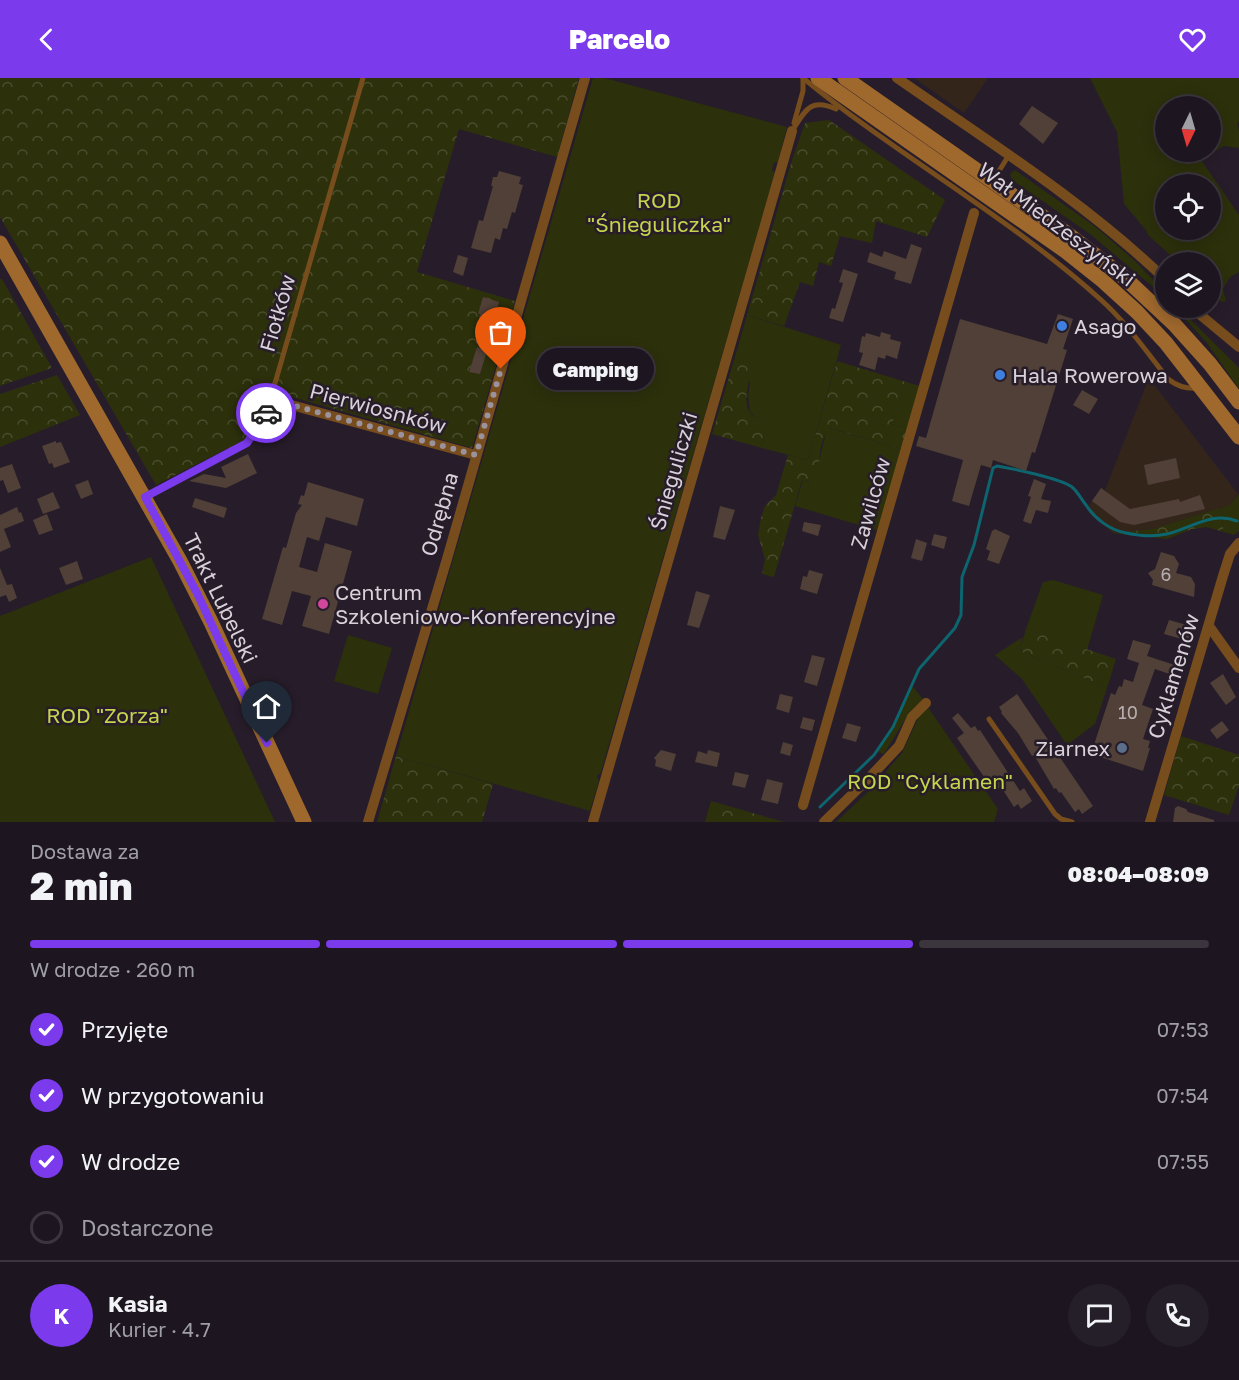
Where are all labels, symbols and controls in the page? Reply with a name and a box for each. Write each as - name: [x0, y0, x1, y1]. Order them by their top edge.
- icon: back: [30, 23, 63, 56]
- text: Parcelo: [569, 23, 670, 55]
- icon: heart: [1176, 23, 1209, 56]
- north arrow: [1155, 96, 1221, 162]
- map controls: [1155, 96, 1221, 318]
- street label: Wał Miedzeszyński: [973, 156, 1141, 292]
- button: locate: [1155, 174, 1221, 240]
- park label: ROD "Śnieguliczka": [587, 187, 731, 237]
- button: layers: [1155, 252, 1221, 318]
- street label: Fiołków: [254, 271, 300, 355]
- pin: [475, 307, 526, 369]
- place label: Asago: [1074, 313, 1136, 339]
- icon: bag: [484, 316, 517, 349]
- marker: Asago: [1055, 319, 1069, 333]
- callout: Camping: [537, 348, 654, 390]
- text: Camping: [553, 357, 639, 381]
- place label: Hala Rowerowa: [1012, 362, 1168, 388]
- marker: Hala Rowerowa: [993, 368, 1007, 382]
- street label: Pierwiosnków: [307, 377, 449, 439]
- courier: [236, 383, 296, 443]
- icon: car: [250, 397, 283, 430]
- street label: Śnieguliczki: [644, 409, 702, 533]
- street label: Zawilców: [845, 454, 895, 552]
- street label: Odrębna: [415, 469, 463, 559]
- street label: Trakt Lubelski: [178, 529, 264, 667]
- house number: 6: [1161, 563, 1171, 585]
- place label: Centrum Szkoleniowo-Konferencyjne: [335, 579, 616, 629]
- marker: Centrum Szkoleniowo-Konferencyjne: [316, 597, 330, 611]
- street label: Cyklamenów: [1142, 610, 1204, 742]
- pin: [241, 681, 292, 743]
- icon: home: [250, 690, 283, 723]
- house number: 10: [1118, 701, 1138, 723]
- park label: ROD "Zorza": [46, 702, 168, 728]
- place label: Ziarnex: [1035, 735, 1110, 761]
- marker: Ziarnex: [1115, 741, 1129, 755]
- park label: ROD "Cyklamen": [847, 768, 1013, 794]
- text: Dostawa za: [30, 839, 139, 863]
- text: 08:04–08:09: [1068, 860, 1209, 887]
- text: 2 min: [30, 862, 133, 909]
- text: W drodze · 260 m: [30, 957, 195, 981]
- icon: check: [30, 1013, 63, 1046]
- text: Przyjęte: [81, 1016, 168, 1043]
- text: 07:53: [1157, 1017, 1209, 1041]
- icon: check: [30, 1079, 63, 1112]
- text: W przygotowaniu: [81, 1082, 264, 1109]
- text: 07:54: [1156, 1083, 1209, 1107]
- icon: check: [30, 1145, 63, 1178]
- text: W drodze: [81, 1148, 180, 1175]
- text: 07:55: [1157, 1149, 1209, 1173]
- text: Dostarczone: [81, 1214, 214, 1241]
- button: chat: [1068, 1284, 1131, 1347]
- button: phone: [1146, 1284, 1209, 1347]
- text: Kasia: [108, 1290, 168, 1317]
- text: K: [54, 1302, 69, 1329]
- text: Kurier · 4.7: [108, 1317, 211, 1341]

